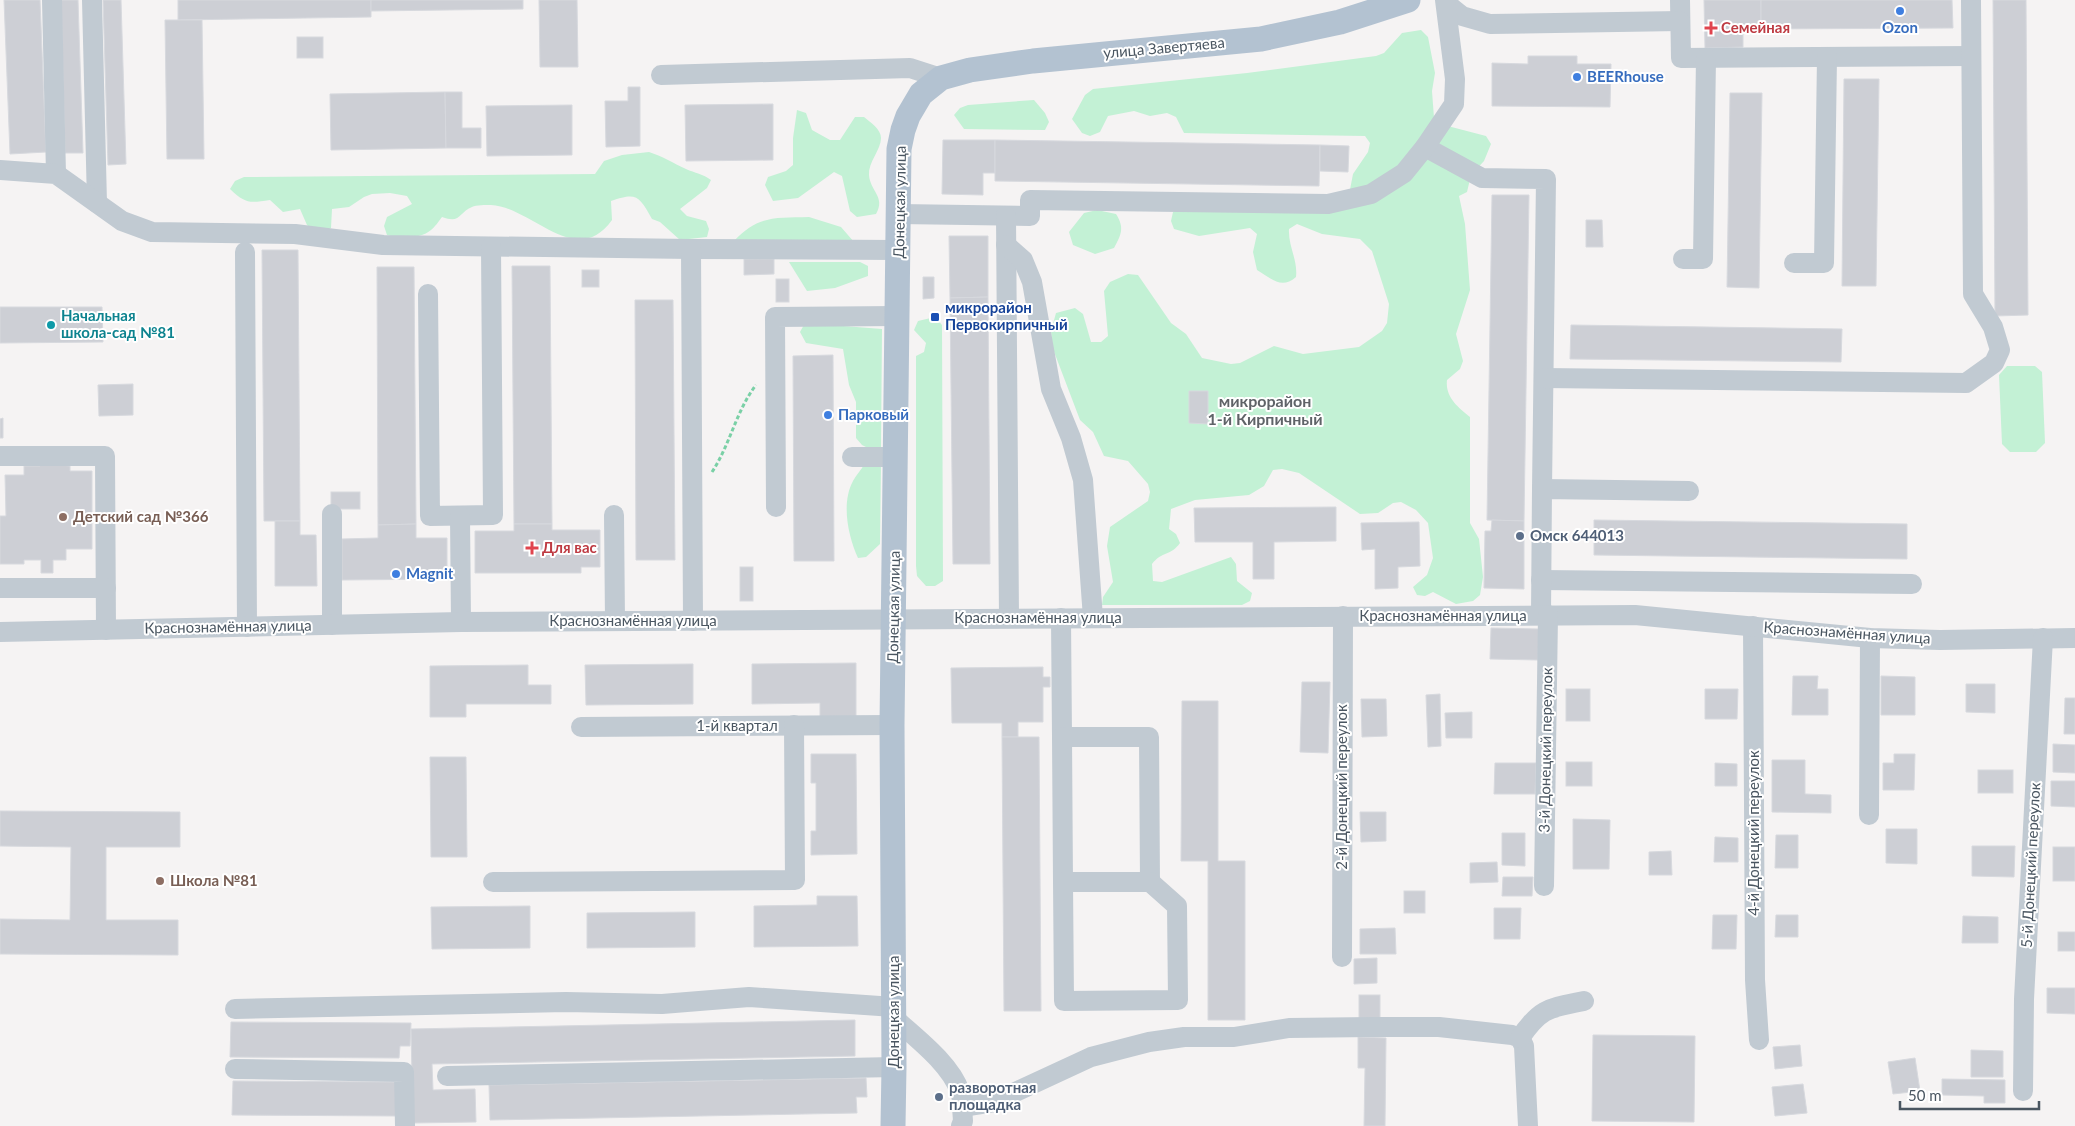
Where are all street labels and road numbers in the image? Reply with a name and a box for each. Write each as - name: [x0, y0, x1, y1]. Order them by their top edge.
- street label: улица Завертяева: [1102, 33, 1225, 61]
- street label: Донецкая улица: [889, 145, 909, 258]
- street label: Донецкая улица: [883, 550, 903, 663]
- street label: Краснознамённая улица: [1359, 606, 1527, 624]
- street label: Краснознамённая улица: [954, 608, 1122, 626]
- street label: Краснознамённая улица: [549, 611, 717, 629]
- street label: Краснознамённая улица: [144, 616, 312, 636]
- street label: Краснознамённая улица: [1763, 617, 1931, 647]
- street label: 3-й Донецкий переулок: [1535, 667, 1555, 833]
- street label: 2-й Донецкий переулок: [1332, 704, 1350, 870]
- street label: 1-й квартал: [696, 716, 778, 734]
- street label: 4-й Донецкий переулок: [1744, 750, 1762, 916]
- street label: 5-й Донецкий переулок: [2017, 782, 2043, 948]
- street label: Донецкая улица: [884, 956, 902, 1068]

